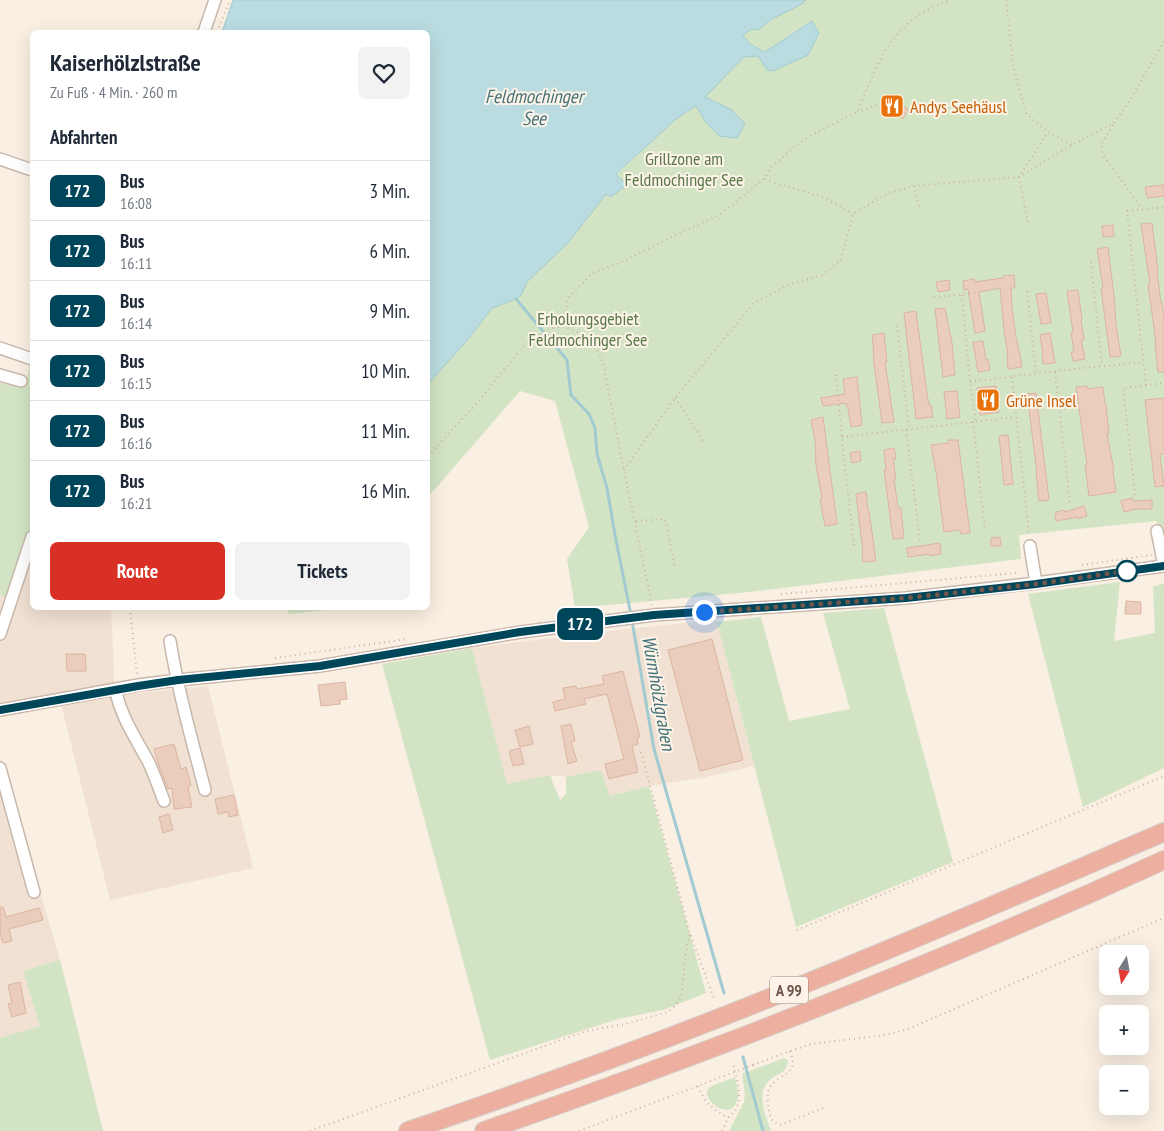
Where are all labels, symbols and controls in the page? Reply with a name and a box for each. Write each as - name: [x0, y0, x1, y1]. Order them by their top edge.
- text: Kaiserhölzlstraße: [50, 47, 201, 78]
- button: heart: [358, 47, 410, 99]
- text: Zu Fuß · 4 Min. · 260 m: [50, 82, 177, 102]
- water label: Feldmochinger See: [485, 84, 586, 130]
- restaurant icon: Andys Seehäusl: [879, 93, 905, 119]
- place label: Andys Seehäusl: [910, 95, 1007, 118]
- text: Abfahrten: [50, 125, 117, 149]
- park label: Grillzone am Feldmochinger See: [625, 147, 743, 191]
- text: Bus: [120, 169, 144, 193]
- text: 172: [65, 179, 90, 202]
- text: 3 Min.: [369, 179, 410, 203]
- text: 16:08: [120, 193, 152, 213]
- text: Bus: [120, 229, 144, 253]
- text: 172: [65, 239, 90, 262]
- text: 6 Min.: [369, 239, 410, 263]
- text: 16:11: [120, 253, 152, 273]
- text: Bus: [120, 289, 144, 313]
- text: 172: [65, 299, 90, 322]
- text: 9 Min.: [369, 299, 410, 323]
- park label: Erholungsgebiet Feldmochinger See: [529, 307, 647, 351]
- text: 16:14: [120, 313, 152, 333]
- text: Bus: [120, 349, 144, 373]
- text: 172: [65, 359, 90, 382]
- text: 10 Min.: [361, 359, 410, 383]
- text: 16:15: [120, 373, 152, 393]
- restaurant icon: Grüne Insel: [975, 387, 1001, 413]
- place label: Grüne Insel: [1006, 389, 1077, 412]
- text: Bus: [120, 409, 144, 433]
- text: 172: [65, 419, 90, 442]
- text: 11 Min.: [361, 419, 410, 443]
- text: 16:16: [120, 433, 152, 453]
- text: Bus: [120, 469, 144, 493]
- text: 172: [65, 479, 90, 502]
- text: 16 Min.: [361, 479, 410, 503]
- text: 16:21: [120, 493, 152, 513]
- button: Route: [50, 542, 225, 600]
- button: Tickets: [235, 542, 410, 600]
- unlabelled marker: [1116, 560, 1138, 582]
- your location: [692, 600, 717, 625]
- line badge: 172: [551, 608, 609, 640]
- text: 172: [567, 612, 593, 635]
- water label: Würmhölzlgraben: [637, 634, 681, 754]
- north arrow: [1099, 945, 1149, 995]
- map controls: [1099, 945, 1149, 1115]
- road number: A 99: [770, 976, 808, 1004]
- button: +: [1099, 1005, 1149, 1055]
- button: −: [1099, 1065, 1149, 1115]

